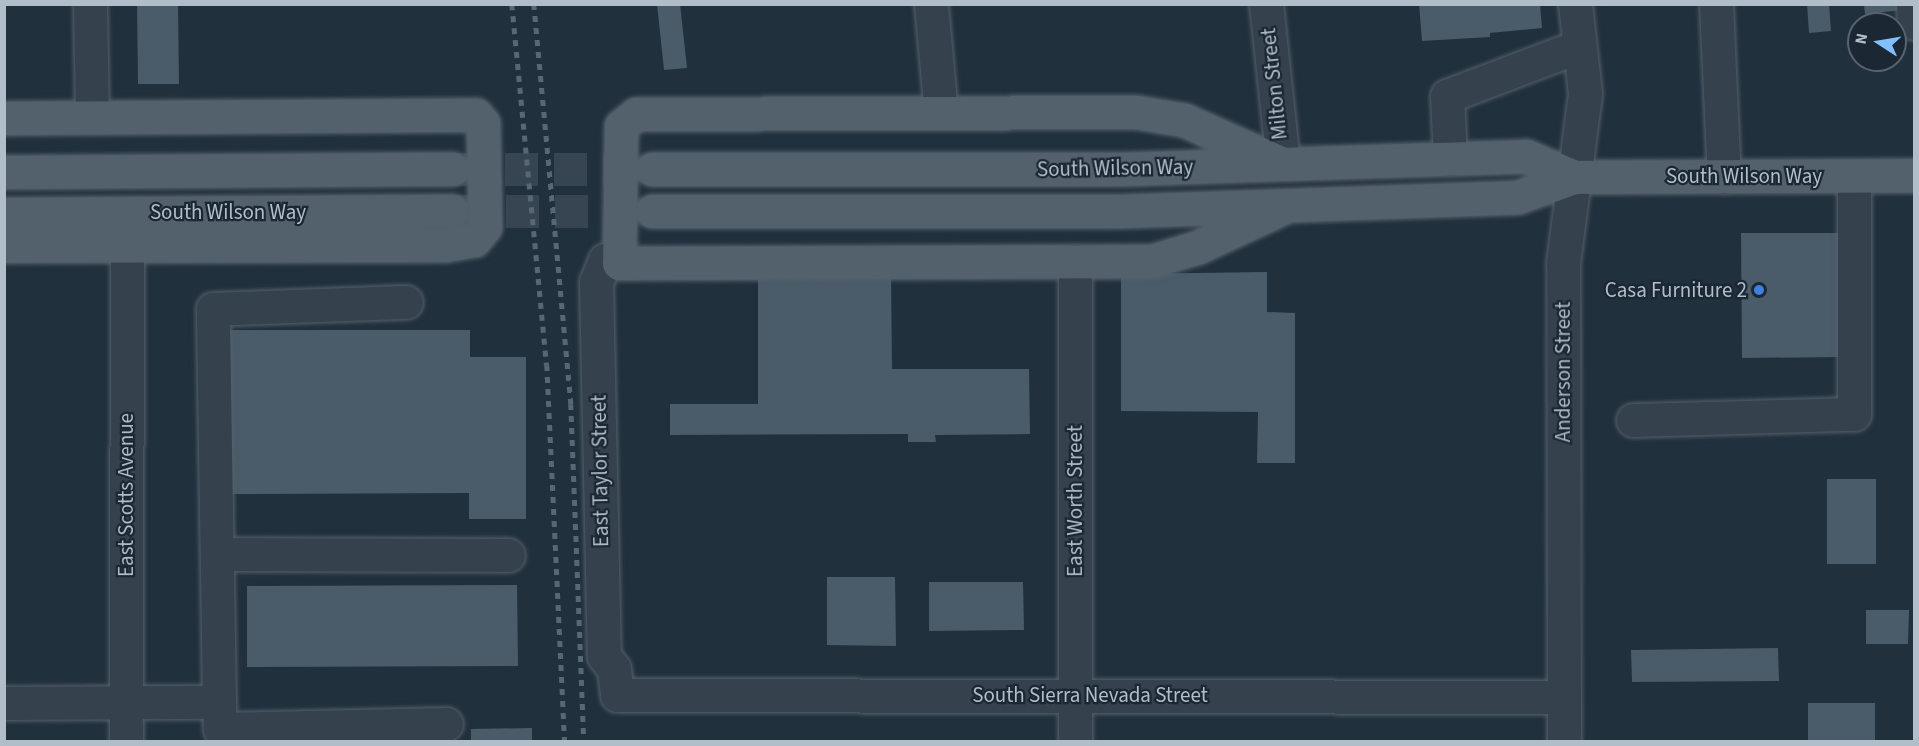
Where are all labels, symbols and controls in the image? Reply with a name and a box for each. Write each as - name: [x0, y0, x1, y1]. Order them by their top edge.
- north arrow: [1847, 12, 1907, 72]
- street label: Milton Street: [1256, 27, 1292, 141]
- text: N: [1849, 31, 1873, 46]
- street label: South Wilson Way: [1037, 154, 1193, 182]
- street label: South Wilson Way: [1666, 163, 1822, 189]
- street label: South Wilson Way: [150, 199, 306, 225]
- place label: Casa Furniture 2: [1605, 277, 1747, 303]
- marker: Casa Furniture 2: [1752, 283, 1766, 297]
- street label: Anderson Street: [1550, 302, 1576, 442]
- street label: East Taylor Street: [586, 395, 614, 547]
- street label: East Scotts Avenue: [113, 413, 139, 577]
- street label: East Worth Street: [1062, 425, 1088, 577]
- street label: South Sierra Nevada Street: [972, 682, 1208, 708]

